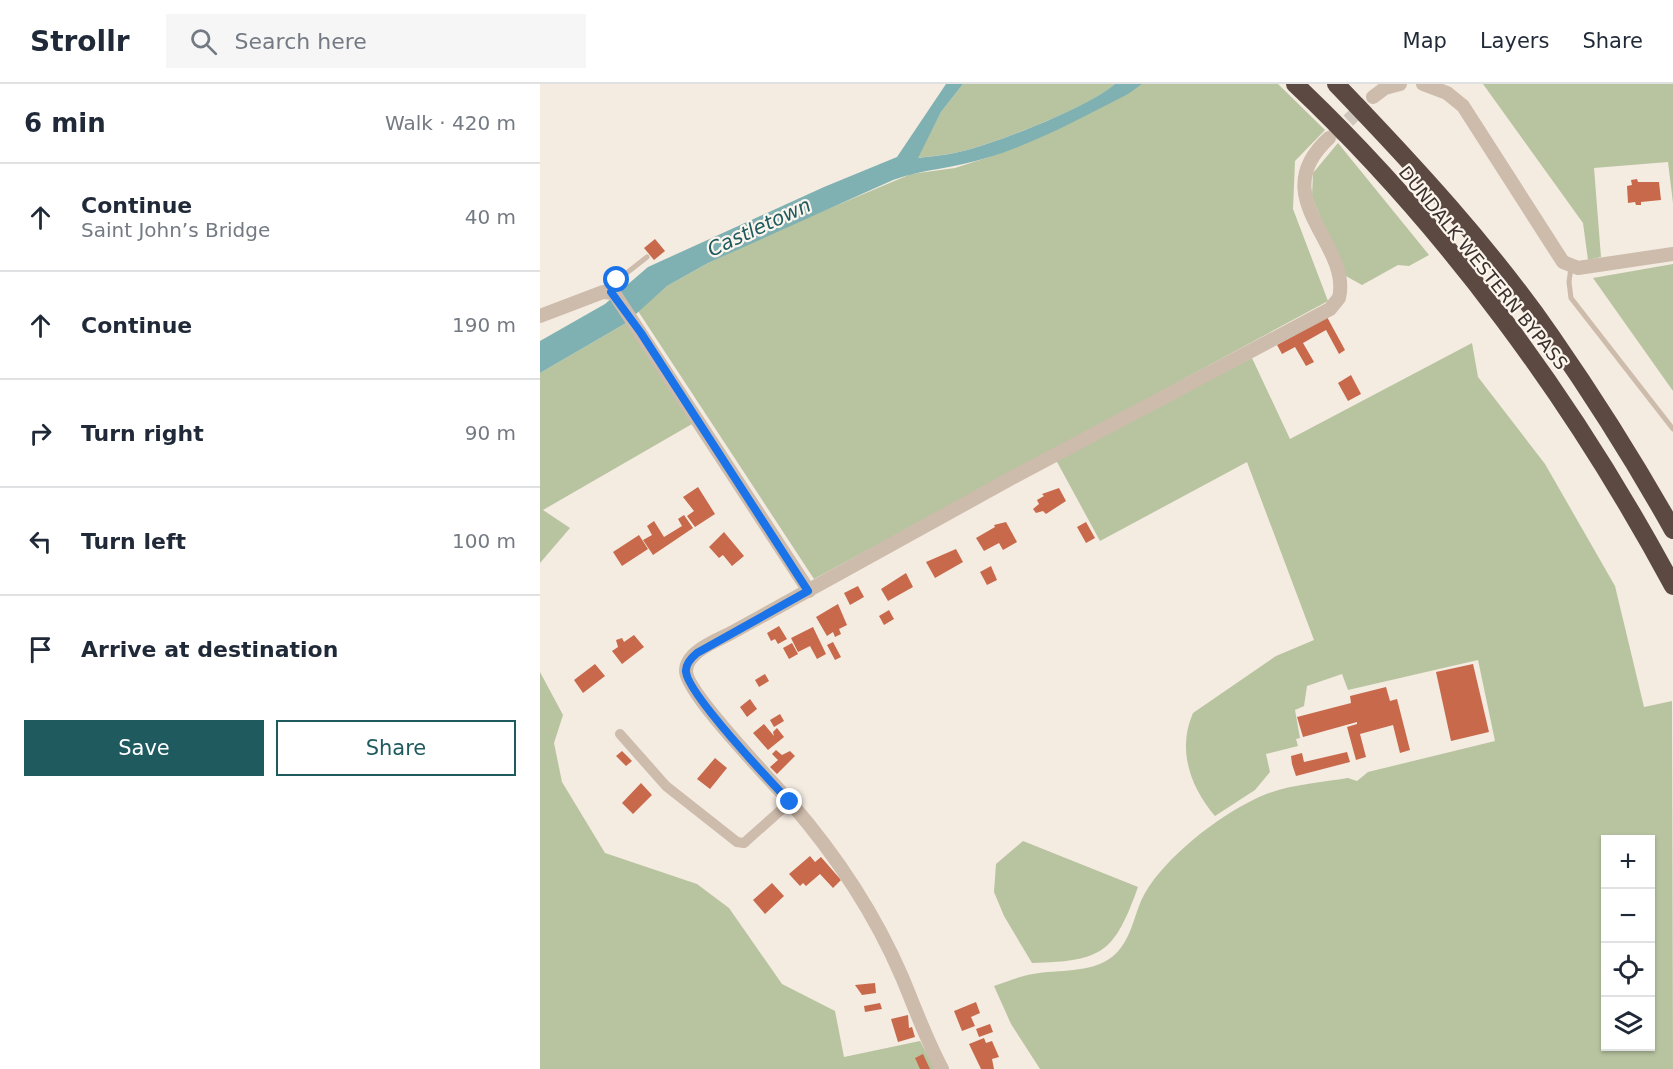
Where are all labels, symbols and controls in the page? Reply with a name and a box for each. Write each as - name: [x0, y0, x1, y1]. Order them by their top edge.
- search box: [166, 14, 586, 68]
- text: Strollr: [30, 25, 130, 58]
- icon: search: [187, 25, 220, 58]
- text: Search here: [235, 29, 367, 54]
- text: Map: [1403, 29, 1447, 53]
- text: Layers: [1480, 29, 1549, 53]
- text: Share: [1582, 29, 1643, 53]
- text: 6 min: [24, 108, 106, 138]
- text: Walk · 420 m: [385, 111, 516, 135]
- street label: DUNDALK WESTERN BYPASS: [1395, 162, 1572, 374]
- text: Continue: [81, 193, 192, 218]
- water label: Castletown: [703, 193, 815, 261]
- icon: ahead: [24, 201, 57, 234]
- text: 40 m: [465, 205, 516, 229]
- text: Saint John’s Bridge: [81, 218, 270, 242]
- route start: [603, 266, 629, 292]
- icon: ahead: [24, 309, 57, 342]
- text: Continue: [81, 313, 192, 338]
- text: 190 m: [452, 313, 516, 337]
- icon: right: [24, 417, 57, 450]
- text: Turn right: [81, 421, 204, 446]
- text: 90 m: [465, 421, 516, 445]
- icon: left: [24, 525, 57, 558]
- text: Turn left: [81, 529, 186, 554]
- text: 100 m: [452, 529, 516, 553]
- icon: arrive: [24, 633, 57, 666]
- text: Arrive at destination: [81, 637, 338, 662]
- button: Save: [24, 720, 264, 776]
- button: Share: [276, 720, 516, 776]
- route end: [776, 788, 802, 814]
- map controls: [1601, 835, 1655, 1051]
- button: +: [1601, 835, 1655, 889]
- button: −: [1601, 889, 1655, 943]
- button: locate: [1601, 943, 1655, 997]
- button: layers: [1601, 997, 1655, 1051]

